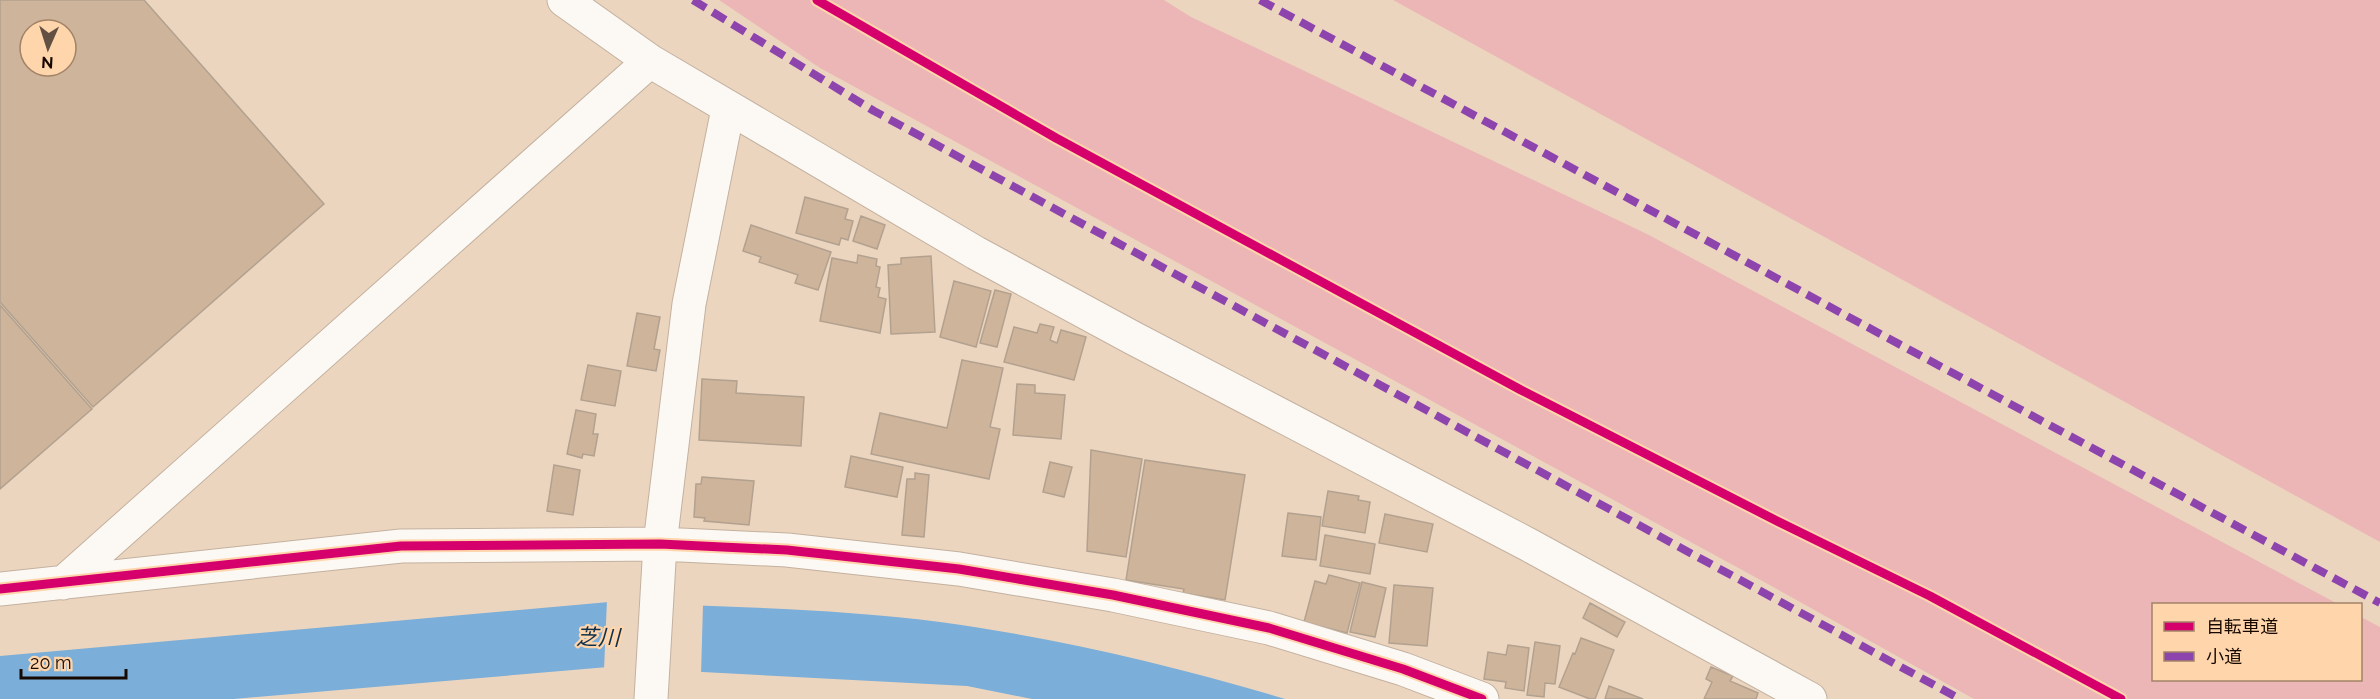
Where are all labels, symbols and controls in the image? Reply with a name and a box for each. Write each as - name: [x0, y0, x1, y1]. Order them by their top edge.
- north arrow: [18, 18, 78, 78]
- text: N: [41, 53, 54, 72]
- legend: [2152, 603, 2362, 681]
- text: 自転車道: [2206, 616, 2278, 637]
- water label: 芝川: [576, 624, 622, 650]
- scale bar: [21, 642, 126, 680]
- text: 小道: [2206, 646, 2242, 667]
- text: 20 m: [30, 652, 72, 673]

